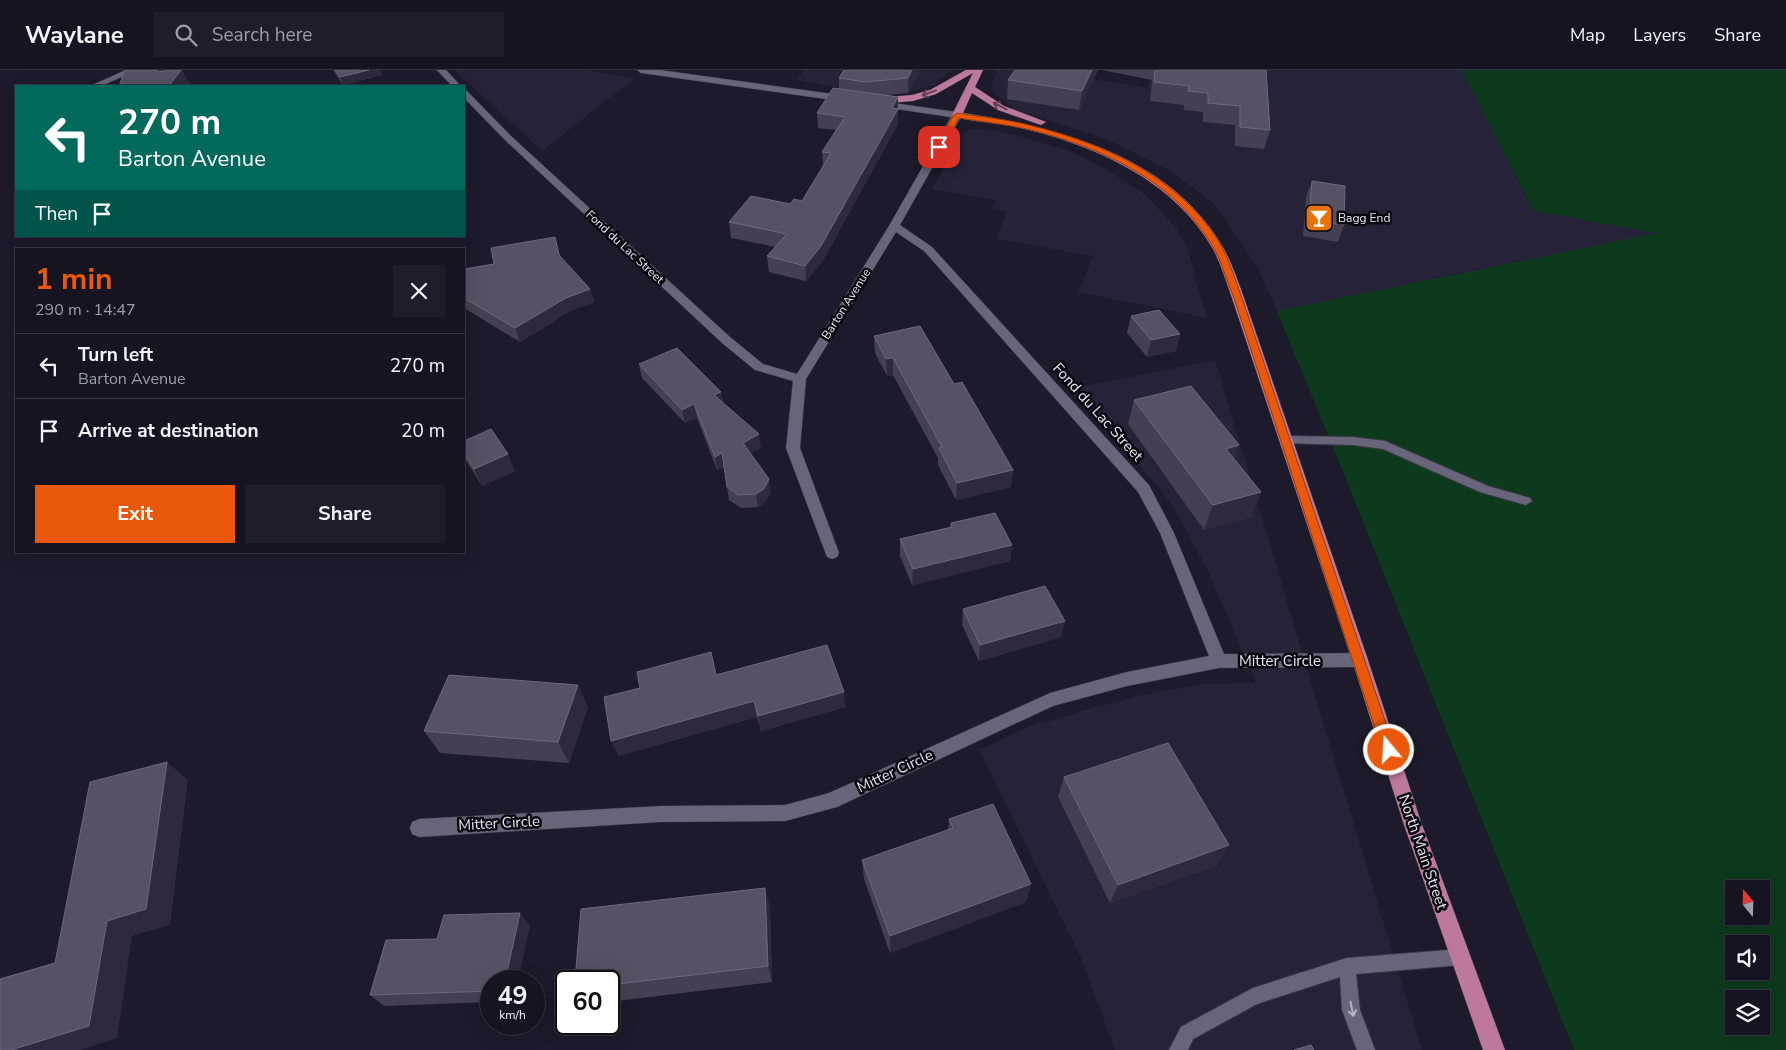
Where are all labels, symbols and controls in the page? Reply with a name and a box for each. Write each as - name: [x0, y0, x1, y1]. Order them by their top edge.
- search box: [154, 12, 504, 57]
- text: Waylane: [25, 19, 124, 51]
- icon: search: [172, 21, 200, 49]
- text: Search here: [212, 22, 312, 48]
- text: Map: [1570, 23, 1605, 47]
- text: Layers: [1633, 23, 1686, 47]
- text: Share: [1714, 23, 1761, 47]
- one-way arrow: [922, 89, 937, 98]
- text: 270 m: [118, 99, 221, 146]
- one-way arrow: [992, 101, 1007, 111]
- icon: left: [35, 105, 100, 170]
- pin: [918, 126, 960, 168]
- icon: arrive: [925, 133, 953, 161]
- text: Barton Avenue: [118, 144, 266, 174]
- icon: arrive: [88, 200, 116, 228]
- text: Then: [35, 201, 78, 227]
- bar icon: Bagg End: [1304, 203, 1334, 233]
- street label: Fond du Lac Street: [583, 207, 668, 288]
- place label: Bagg End: [1338, 210, 1390, 226]
- text: 1 min: [35, 259, 113, 300]
- button: close: [393, 265, 445, 317]
- street label: Barton Avenue: [818, 266, 874, 342]
- text: 290 m · 14:47: [35, 299, 136, 321]
- text: Turn left: [78, 342, 153, 368]
- icon: left: [35, 352, 63, 380]
- text: 270 m: [390, 353, 445, 379]
- street label: Fond du Lac Street: [1048, 358, 1148, 466]
- text: Barton Avenue: [78, 368, 186, 390]
- icon: arrive: [35, 417, 63, 445]
- text: Arrive at destination: [78, 418, 259, 444]
- text: 20 m: [401, 418, 445, 444]
- button: Exit: [35, 485, 235, 543]
- button: Share: [245, 485, 445, 543]
- street label: Mitter Circle: [1239, 651, 1321, 671]
- position arrow: [1362, 723, 1414, 775]
- street label: Mitter Circle: [854, 745, 936, 797]
- street label: North Main Street: [1394, 792, 1452, 913]
- street label: Mitter Circle: [458, 811, 540, 835]
- north arrow: [1725, 880, 1770, 925]
- map controls: [1725, 880, 1770, 1035]
- button: sound: [1725, 935, 1770, 980]
- speed limit sign: 60: [555, 970, 620, 1035]
- text: 49: [497, 979, 528, 1013]
- button: layers: [1725, 990, 1770, 1035]
- one-way arrow: [1347, 1001, 1357, 1017]
- text: km/h: [499, 1007, 526, 1023]

